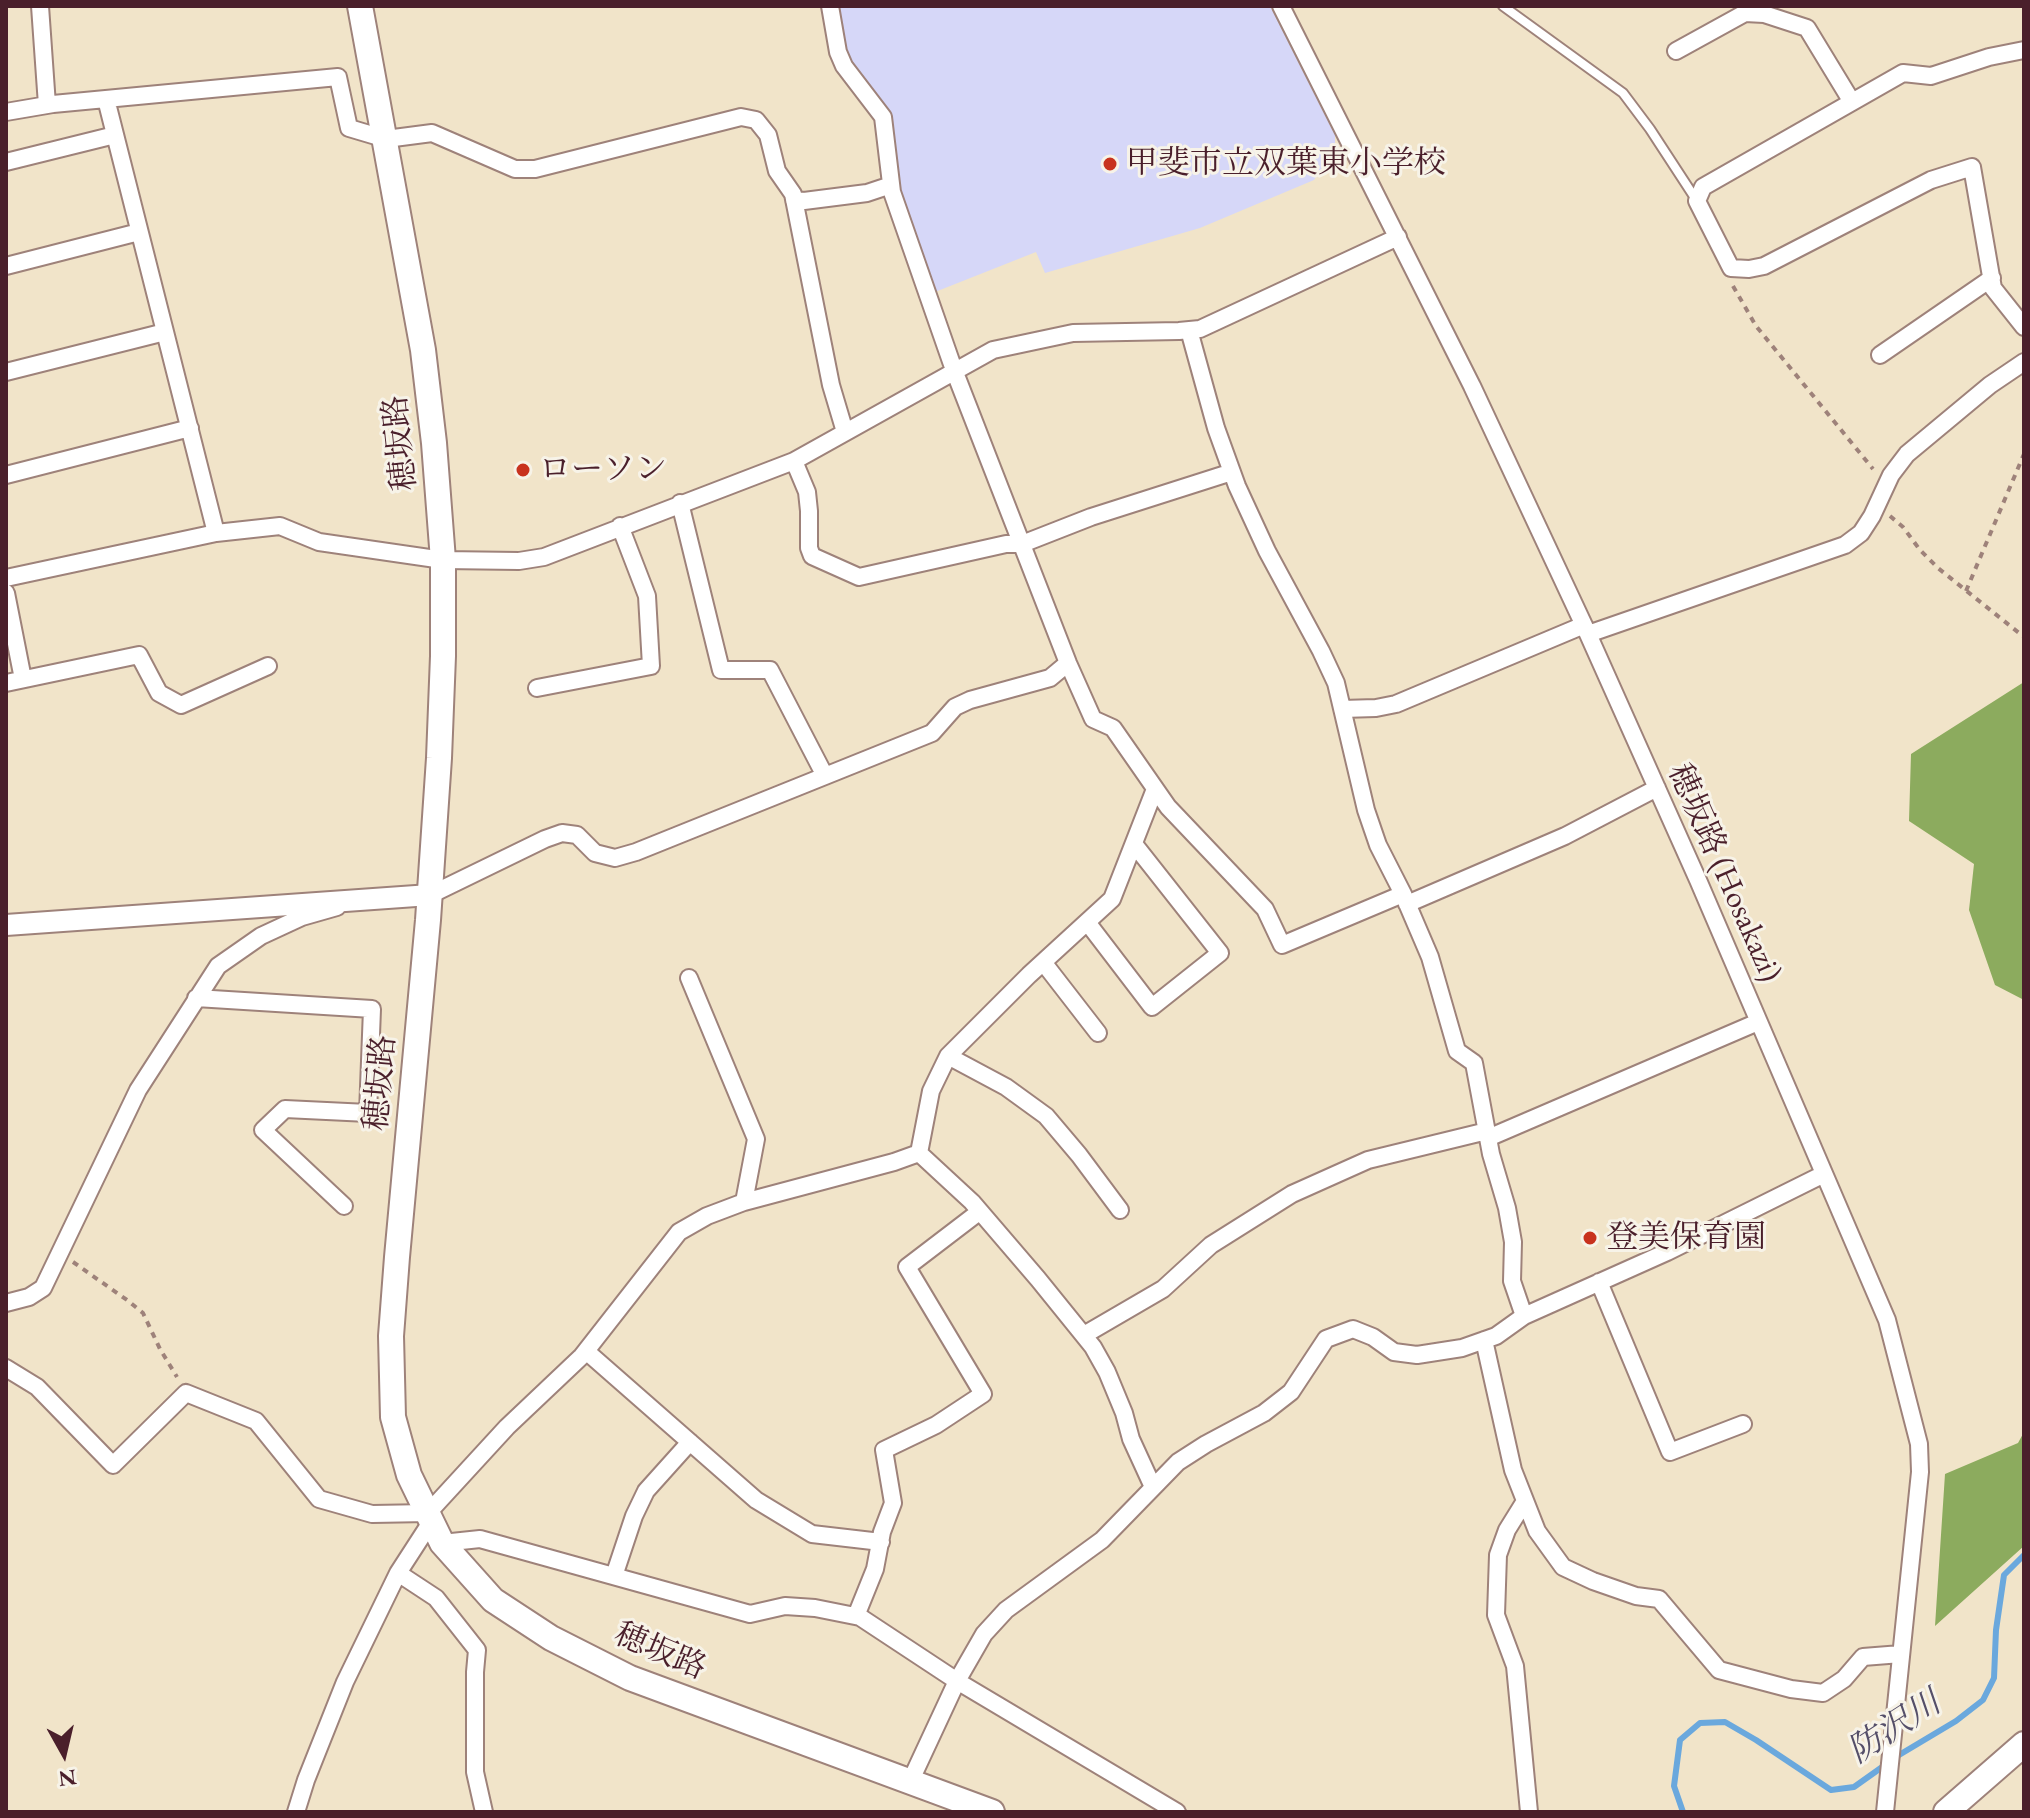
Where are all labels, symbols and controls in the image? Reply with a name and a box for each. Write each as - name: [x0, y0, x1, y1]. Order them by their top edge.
- place label: 甲斐市立双葉東小学校: [1126, 145, 1446, 183]
- marker: 甲斐市立双葉東小学校: [1101, 155, 1119, 173]
- street label: 穂坂路: [377, 393, 425, 493]
- place label: ローソン: [539, 451, 667, 489]
- marker: ローソン: [514, 461, 532, 479]
- street label: 穂坂路 (Hosakazi): [1659, 758, 1789, 988]
- street label: 穂坂路: [358, 1034, 404, 1132]
- place label: 登美保育園: [1606, 1219, 1766, 1257]
- marker: 登美保育園: [1581, 1229, 1599, 1247]
- street label: 穂坂路: [608, 1616, 712, 1688]
- water label: 防沢川: [1841, 1683, 1949, 1773]
- north arrow: [24, 1714, 104, 1794]
- text: N: [57, 1763, 78, 1794]

